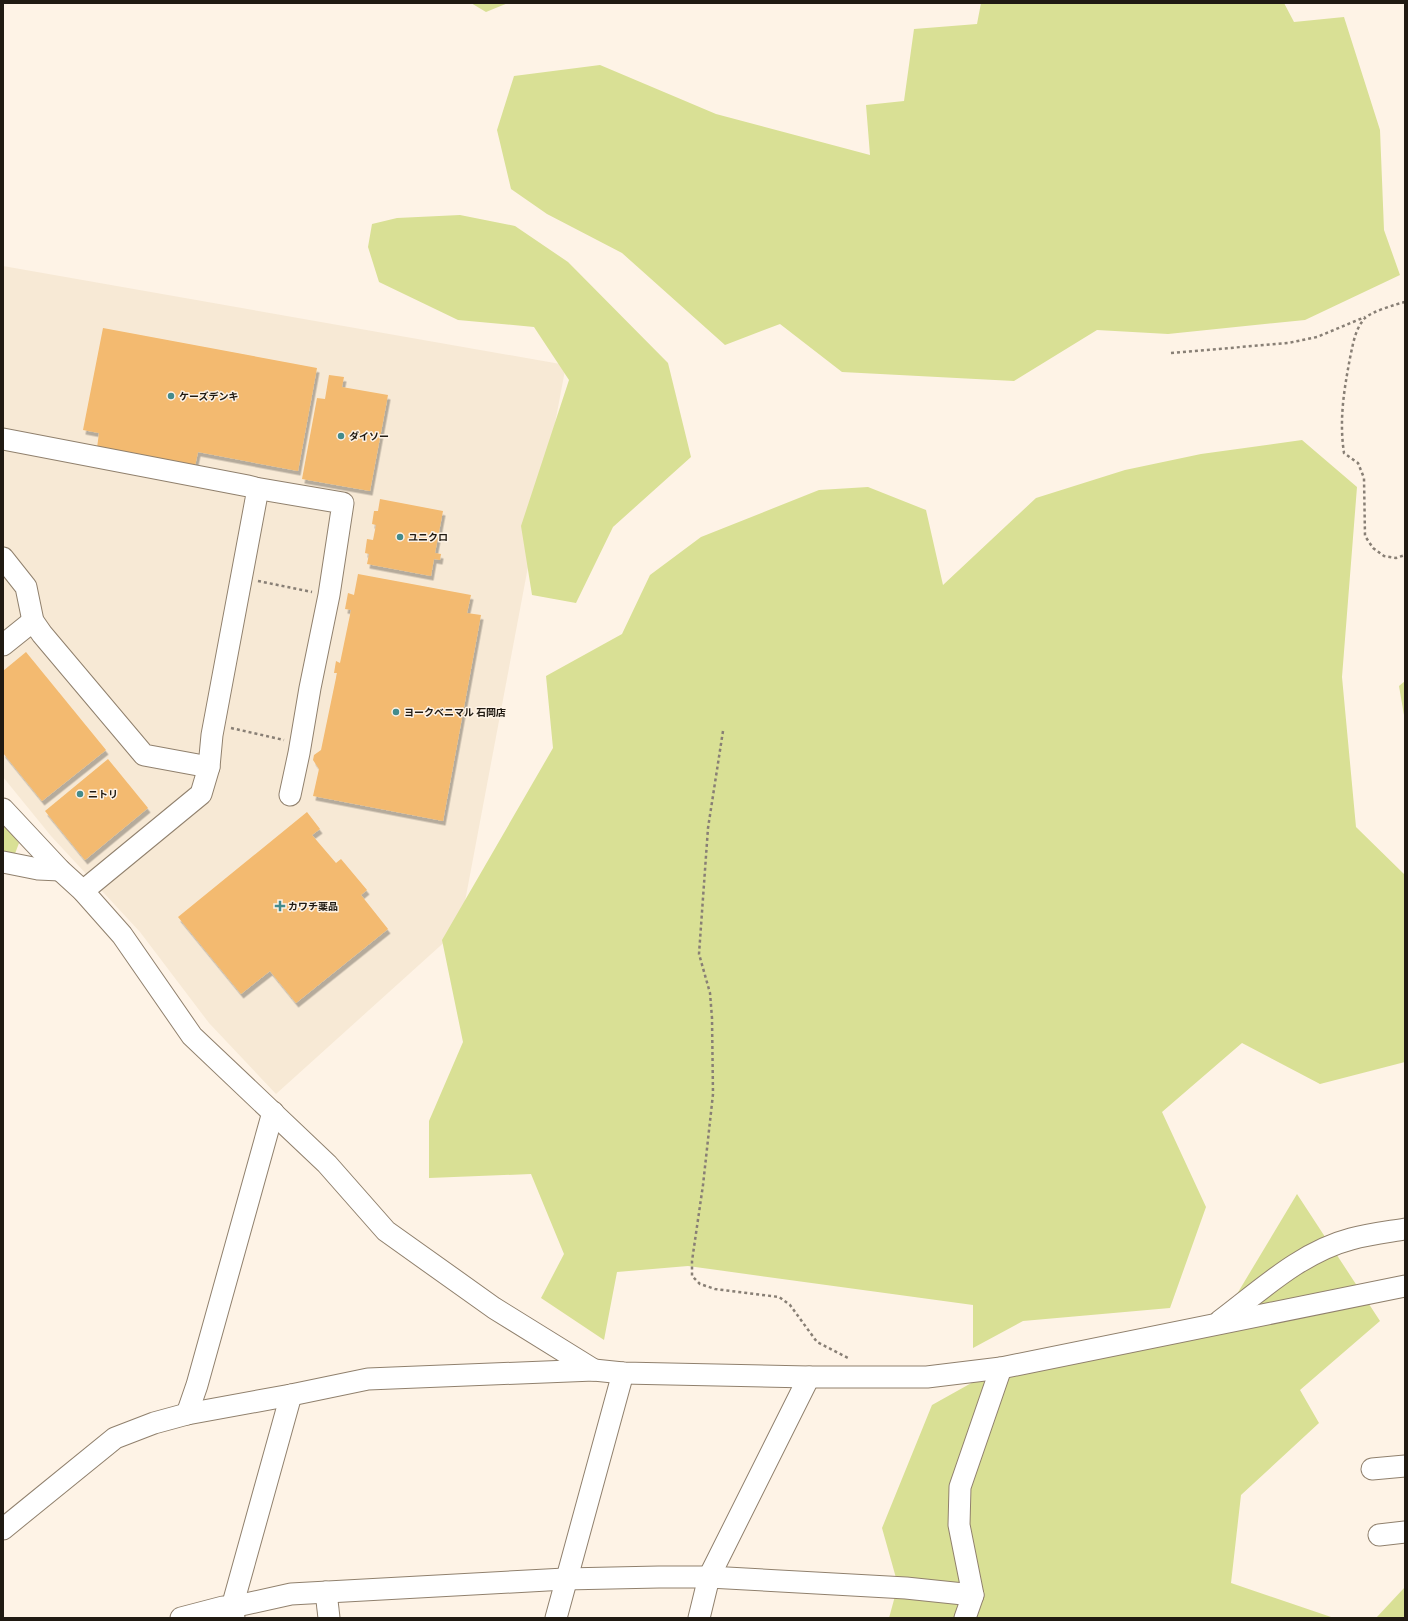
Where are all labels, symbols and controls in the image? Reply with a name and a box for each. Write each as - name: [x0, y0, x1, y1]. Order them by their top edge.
- place label: ケーズデンキ: [179, 389, 239, 404]
- marker: ケーズデンキ: [166, 391, 176, 401]
- place label: ダイソー: [349, 429, 389, 444]
- marker: ダイソー: [336, 431, 346, 441]
- place label: ユニクロ: [408, 530, 448, 545]
- marker: ユニクロ: [395, 532, 405, 542]
- place label: ヨークベニマル 石岡店: [404, 705, 506, 720]
- marker: ヨークベニマル 石岡店: [391, 707, 401, 717]
- place label: ニトリ: [88, 787, 118, 802]
- marker: ニトリ: [75, 789, 85, 799]
- place label: カワチ薬品: [288, 899, 338, 914]
- marker: カワチ薬品: [275, 901, 285, 911]

